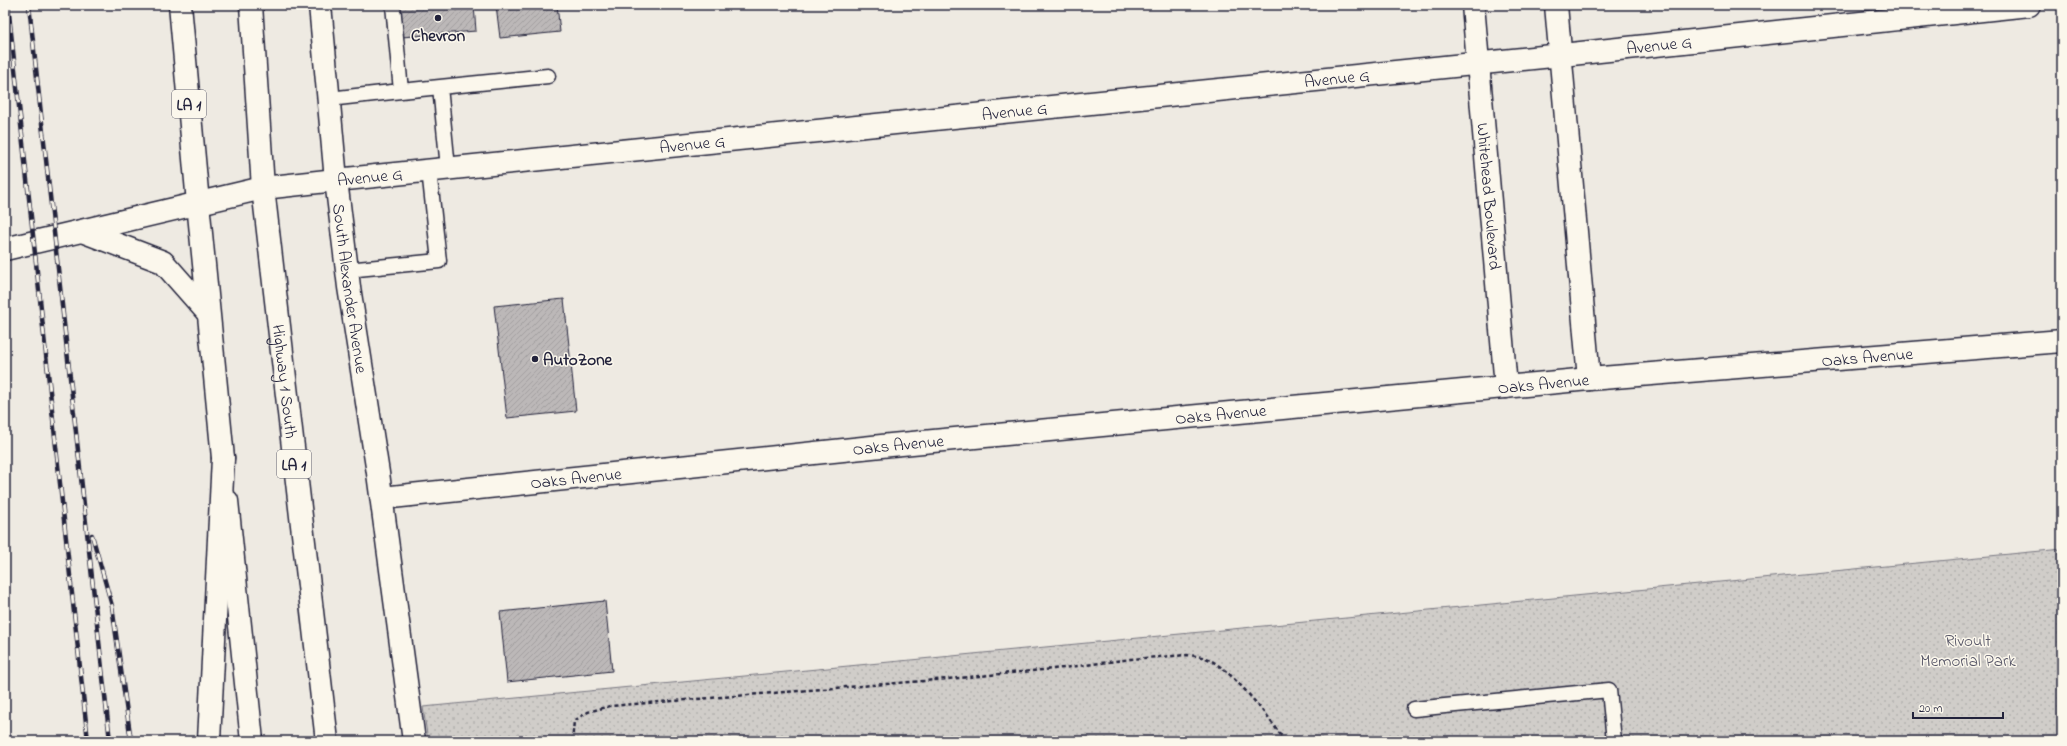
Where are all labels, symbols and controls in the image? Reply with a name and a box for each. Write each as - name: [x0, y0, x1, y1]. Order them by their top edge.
- marker: Chevron: [433, 13, 443, 23]
- place label: Chevron: [411, 24, 466, 49]
- street label: Avenue G: [1625, 30, 1693, 62]
- street label: Avenue G: [1303, 64, 1371, 95]
- road number: LA 1: [172, 90, 206, 118]
- street label: Avenue G: [981, 97, 1049, 128]
- street label: Whitehead Boulevard: [1469, 122, 1507, 271]
- street label: Avenue G: [658, 129, 726, 161]
- street label: Avenue G: [336, 162, 404, 194]
- street label: South Alexander Avenue: [325, 202, 373, 376]
- street label: Highway 1 South: [264, 323, 303, 440]
- street label: Oaks Avenue: [1821, 342, 1914, 374]
- place label: AutoZone: [543, 348, 614, 373]
- marker: AutoZone: [530, 354, 540, 364]
- street label: Oaks Avenue: [1497, 368, 1591, 402]
- street label: Oaks Avenue: [1174, 399, 1268, 432]
- street label: Oaks Avenue: [852, 429, 946, 463]
- road number: LA 1: [277, 450, 311, 478]
- street label: Oaks Avenue: [529, 462, 623, 496]
- park label: Rivoult Memorial Park: [1920, 629, 2016, 674]
- scale bar: [1913, 694, 2003, 720]
- text: 20 m: [1919, 700, 1942, 718]

